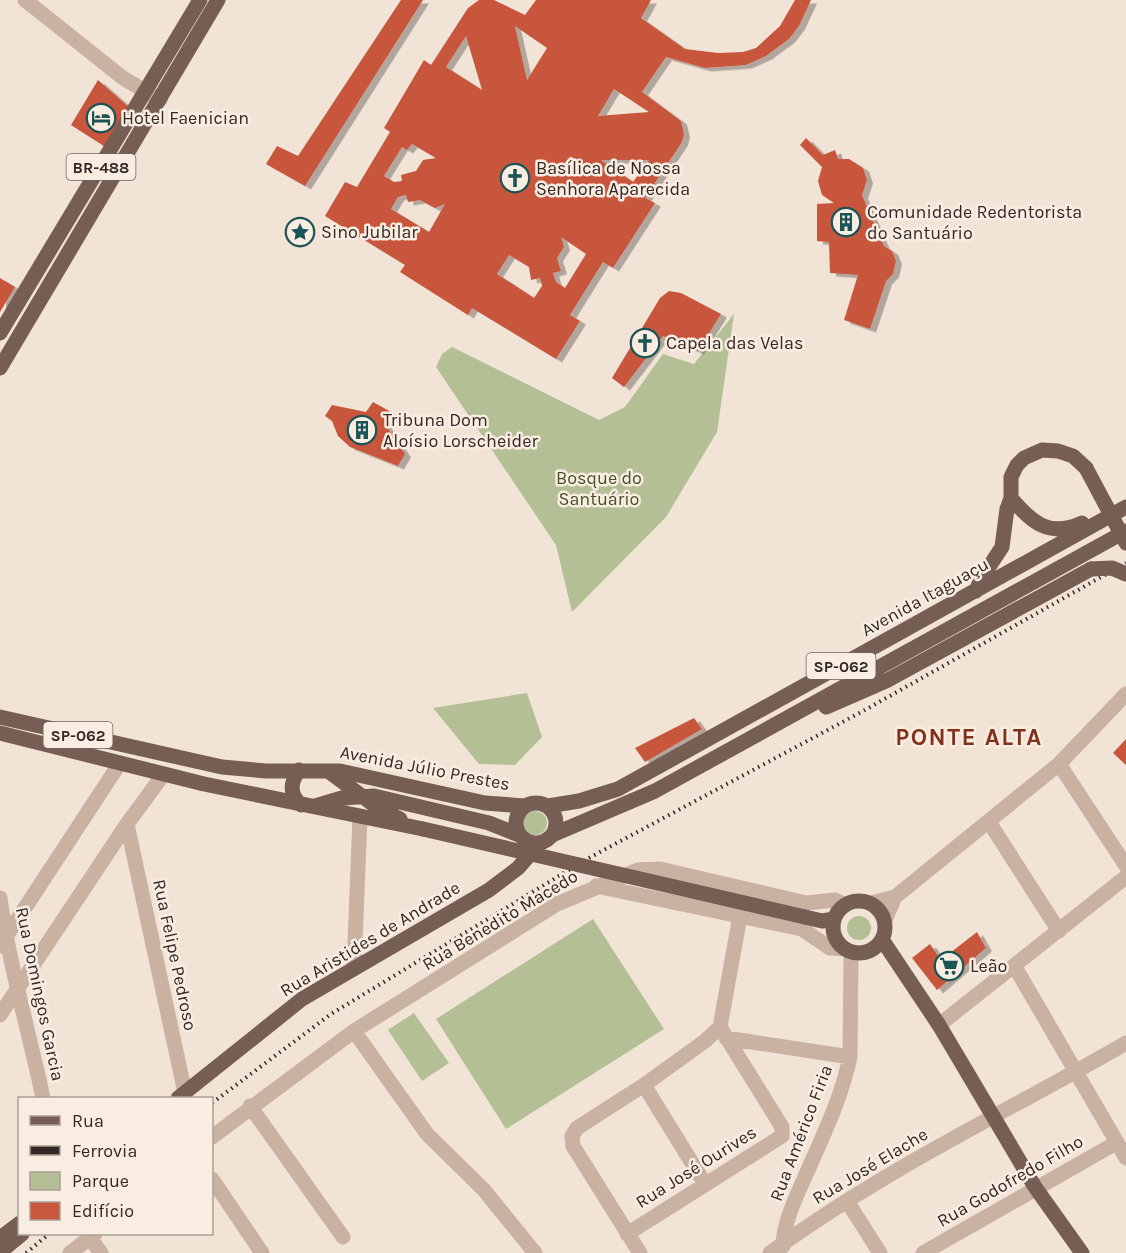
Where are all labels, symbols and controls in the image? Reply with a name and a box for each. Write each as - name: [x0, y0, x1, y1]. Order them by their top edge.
- hotel icon: Hotel Faenician: [85, 102, 117, 134]
- place label: Hotel Faenician: [122, 107, 249, 129]
- road number: BR-488: [66, 154, 136, 180]
- place label: Basílica de Nossa Senhora Aparecida: [536, 157, 690, 200]
- church icon: Basílica de Nossa Senhora Aparecida: [499, 162, 531, 194]
- place label: Comunidade Redentorista do Santuário: [867, 201, 1082, 244]
- building icon: Comunidade Redentorista do Santuário: [830, 206, 862, 238]
- place icon: Sino Jubilar: [284, 216, 316, 248]
- place label: Sino Jubilar: [321, 221, 418, 243]
- church icon: Capela das Velas: [629, 327, 661, 359]
- place label: Capela das Velas: [666, 332, 803, 354]
- place label: Tribuna Dom Aloísio Lorscheider: [383, 409, 538, 452]
- building icon: Tribuna Dom Aloísio Lorscheider: [346, 414, 378, 446]
- park label: Bosque do Santuário: [556, 467, 642, 510]
- street label: Avenida Itaguaçu: [857, 553, 993, 641]
- road number: SP-062: [806, 653, 876, 679]
- road number: SP-062: [44, 722, 112, 748]
- district label: PONTE ALTA: [895, 723, 1043, 751]
- street label: Avenida Júlio Prestes: [338, 741, 512, 795]
- street label: Rua Benedito Macedo: [418, 865, 582, 975]
- street label: Rua Felipe Pedroso: [148, 877, 202, 1033]
- street label: Rua Aristides de Andrade: [276, 877, 464, 1001]
- street label: Rua Domingos Garcia: [11, 905, 69, 1083]
- supermarket icon: Leão: [933, 950, 965, 982]
- place label: Leão: [970, 955, 1007, 977]
- street label: Rua Américo Firia: [765, 1062, 837, 1204]
- legend: [18, 1097, 213, 1235]
- text: Rua: [72, 1110, 104, 1132]
- street label: Rua José Ourives: [632, 1121, 760, 1213]
- street label: Rua José Elache: [808, 1123, 932, 1209]
- street label: Rua Godofredo Filho: [933, 1130, 1087, 1232]
- text: Ferrovia: [72, 1140, 137, 1162]
- text: Parque: [72, 1170, 129, 1192]
- text: Edifício: [72, 1200, 134, 1222]

